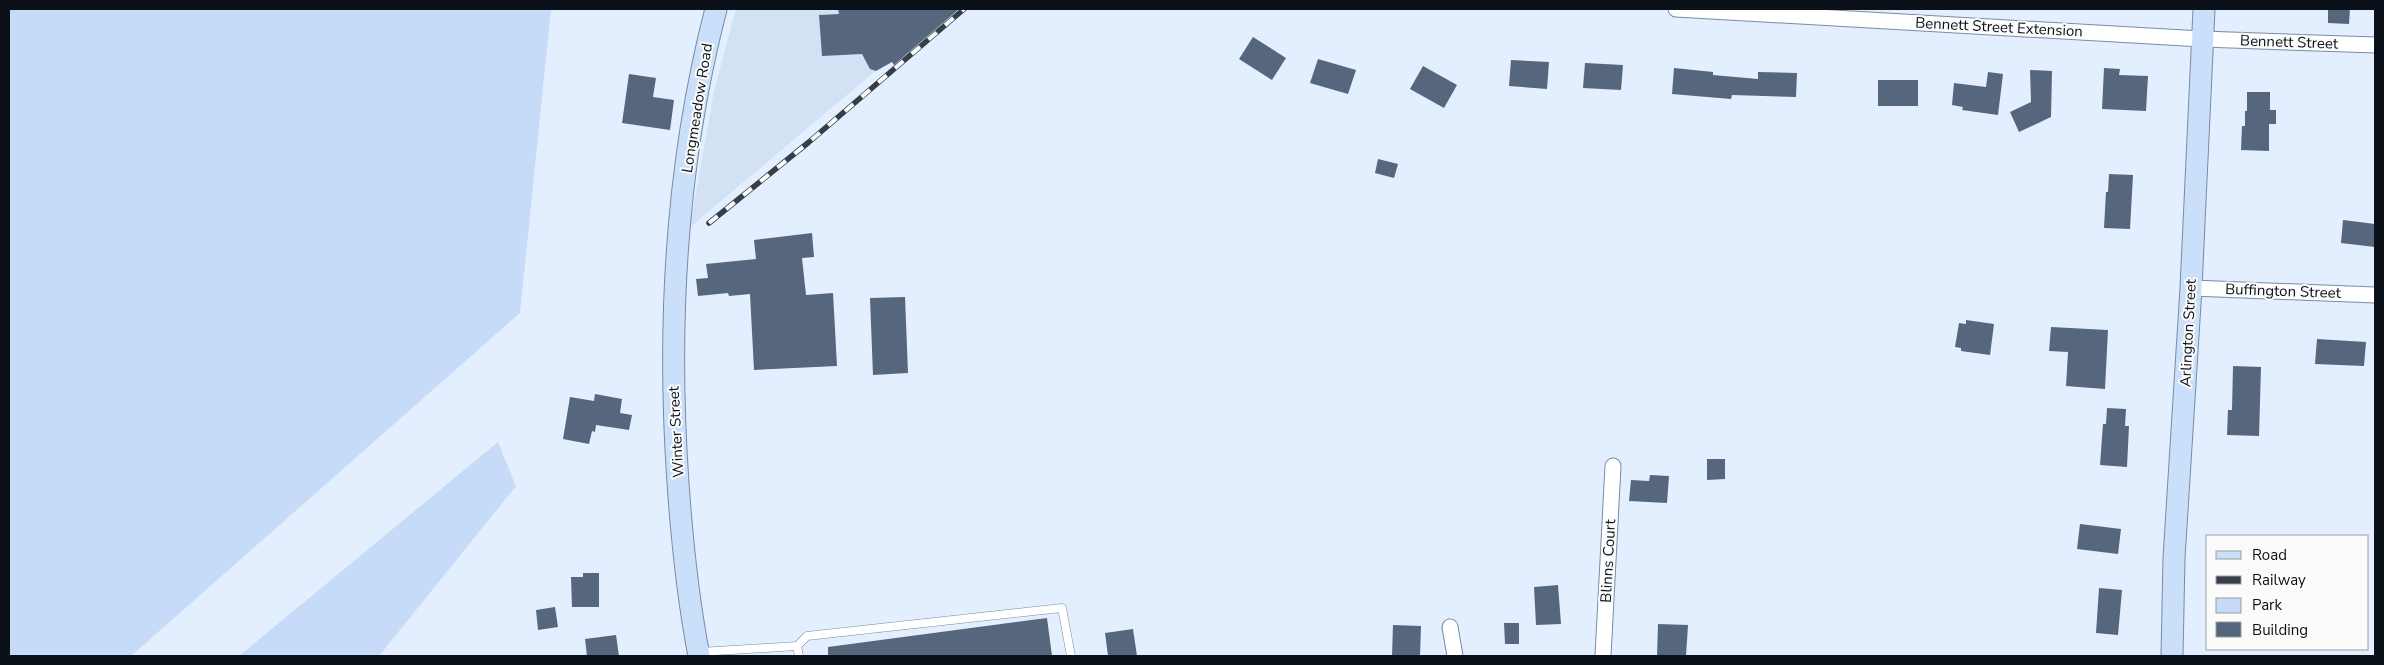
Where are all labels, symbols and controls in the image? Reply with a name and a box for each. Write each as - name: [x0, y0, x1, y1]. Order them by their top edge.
- street label: Bennett Street Extension: [1915, 13, 2083, 41]
- street label: Bennett Street: [2240, 30, 2339, 54]
- street label: Longmeadow Road: [677, 42, 717, 174]
- street label: Arlington Street: [2175, 278, 2201, 388]
- street label: Buffington Street: [2225, 279, 2342, 303]
- street label: Winter Street: [664, 385, 688, 478]
- street label: Blinns Court: [1596, 518, 1620, 603]
- legend: [2206, 535, 2369, 650]
- text: Road: [2252, 545, 2287, 565]
- text: Railway: [2252, 570, 2306, 590]
- text: Park: [2252, 595, 2282, 615]
- text: Building: [2252, 620, 2308, 640]

